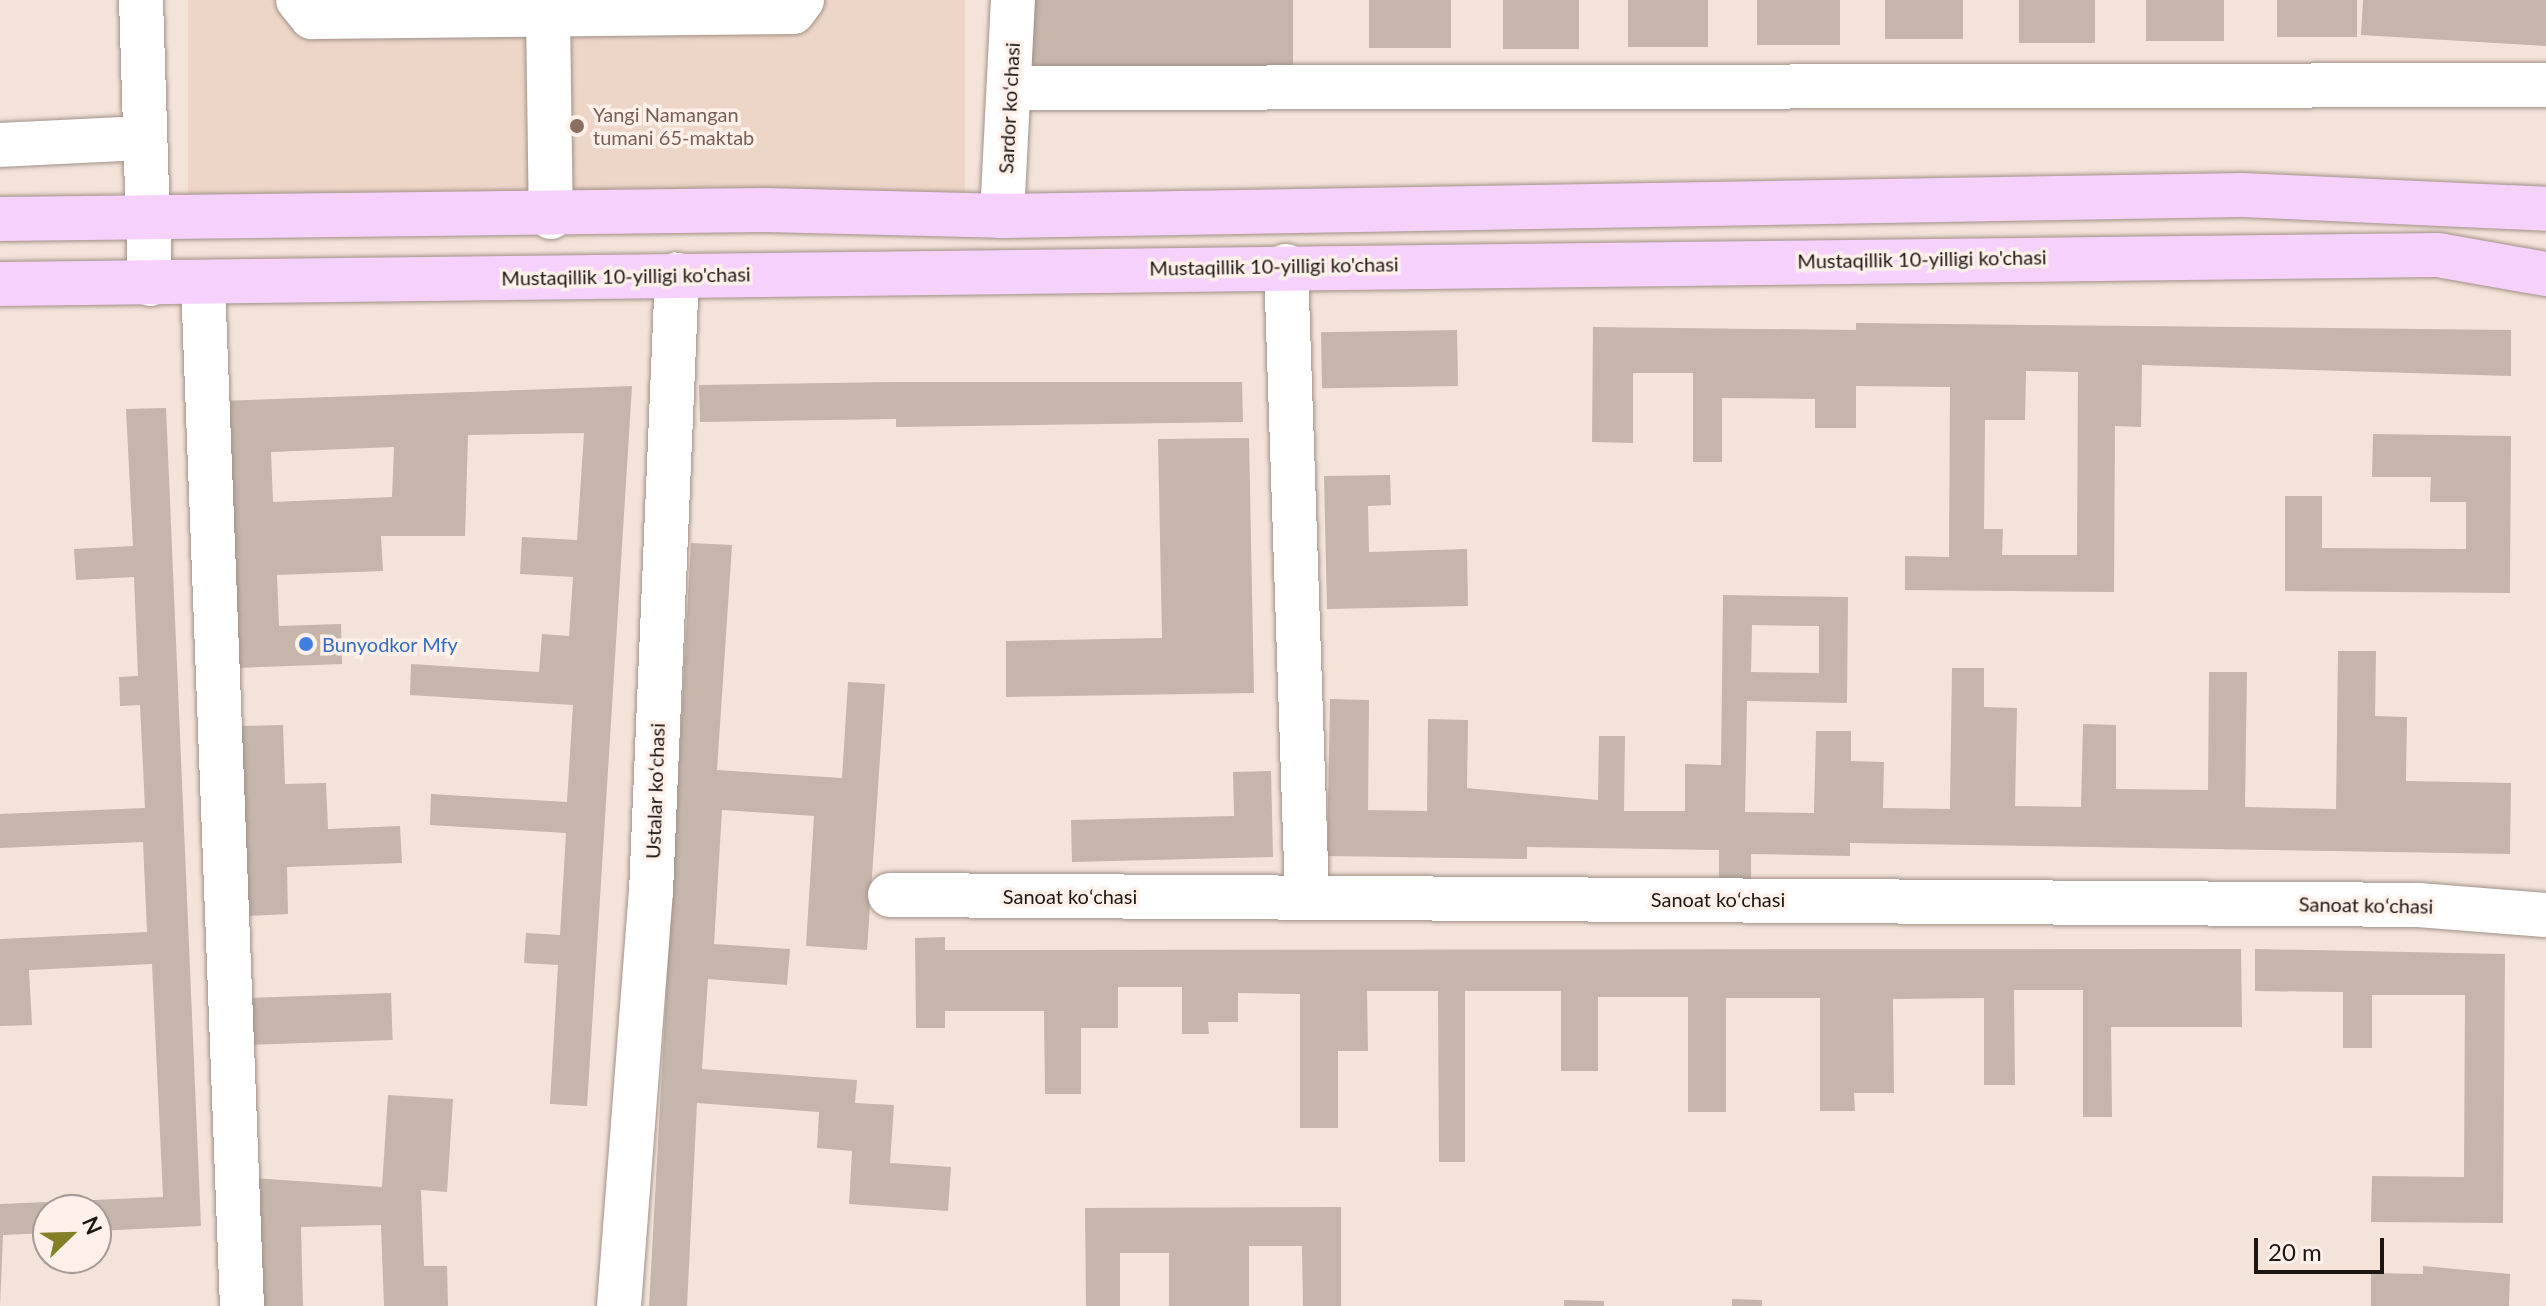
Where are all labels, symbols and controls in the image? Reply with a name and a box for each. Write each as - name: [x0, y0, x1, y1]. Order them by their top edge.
- street label: Sardor koʻchasi: [994, 42, 1024, 174]
- place label: Yangi Namangan tumani 65-maktab: [593, 102, 754, 149]
- marker: Yangi Namangan tumani 65-maktab: [568, 117, 586, 135]
- street label: Mustaqillik 10-yilligi ko'chasi: [1797, 245, 2047, 273]
- street label: Mustaqillik 10-yilligi ko'chasi: [1149, 252, 1399, 280]
- street label: Mustaqillik 10-yilligi ko'chasi: [501, 262, 751, 290]
- place label: Bunyodkor Mfy: [322, 632, 458, 656]
- marker: Bunyodkor Mfy: [297, 635, 315, 653]
- street label: Ustalar koʻchasi: [641, 722, 669, 860]
- street label: Sanoat koʻchasi: [1003, 884, 1137, 908]
- street label: Sanoat koʻchasi: [1651, 887, 1785, 911]
- street label: Sanoat koʻchasi: [2299, 892, 2433, 918]
- north arrow: [32, 1194, 112, 1274]
- text: N: [77, 1212, 108, 1238]
- scale bar: [2258, 1222, 2388, 1272]
- text: 20 m: [2268, 1237, 2322, 1266]

